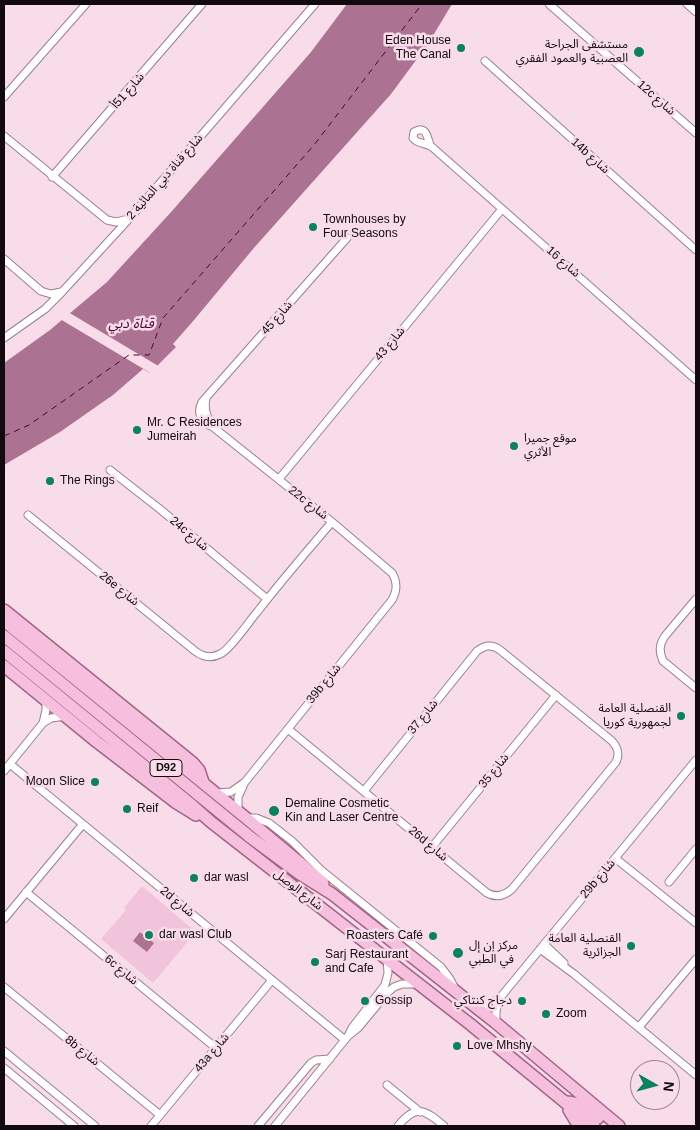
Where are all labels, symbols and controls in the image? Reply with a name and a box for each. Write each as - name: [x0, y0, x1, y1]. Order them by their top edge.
- place label: Eden House The Canal: [385, 34, 451, 62]
- place label: مستشفى الجراحة العصبية والعمود الفقري: [516, 38, 628, 66]
- marker: Eden House The Canal: [455, 42, 467, 54]
- marker: مستشفى الجراحة العصبية والعمود الفقري: [632, 45, 646, 59]
- street label: شارع 51أ: [108, 70, 148, 112]
- street label: 12c شارع: [634, 77, 678, 119]
- street label: شارع قناة دبي المائية 2: [124, 131, 206, 223]
- street label: 14b شارع: [568, 135, 612, 177]
- place label: Townhouses by Four Seasons: [323, 213, 406, 241]
- marker: Townhouses by Four Seasons: [307, 221, 319, 233]
- street label: شارع 16: [543, 243, 583, 281]
- street label: شارع 45: [258, 298, 296, 338]
- water label: قناة دبي: [108, 316, 154, 332]
- street label: شارع 43: [372, 324, 408, 364]
- place label: Mr. C Residences Jumeirah: [147, 416, 242, 444]
- marker: Mr. C Residences Jumeirah: [131, 424, 143, 436]
- place label: موقع جميرا الأثري: [524, 432, 577, 460]
- marker: موقع جميرا الأثري: [508, 440, 520, 452]
- place label: The Rings: [60, 474, 115, 488]
- marker: The Rings: [44, 475, 56, 487]
- street label: 22c شارع: [285, 483, 331, 523]
- street label: 24c شارع: [167, 514, 211, 554]
- street label: 26e شارع: [96, 569, 142, 609]
- street label: 39b شارع: [304, 661, 344, 707]
- street label: شارع 37: [405, 697, 441, 737]
- place label: القنصلية العامة لجمهورية كوريا: [598, 702, 671, 730]
- marker: القنصلية العامة لجمهورية كوريا: [675, 710, 687, 722]
- street label: شارع 35: [476, 751, 512, 791]
- road number: D92: [150, 760, 182, 776]
- place label: Moon Slice: [26, 775, 85, 789]
- marker: Moon Slice: [89, 776, 101, 788]
- place label: Demaline Cosmetic Kin and Laser Centre: [285, 797, 398, 825]
- place label: Reif: [137, 802, 158, 816]
- marker: Reif: [121, 803, 133, 815]
- marker: Demaline Cosmetic Kin and Laser Centre: [267, 804, 281, 818]
- street label: 26d شارع: [405, 823, 451, 865]
- street label: 29b شارع: [577, 856, 619, 902]
- street label: شارع الوصل: [271, 866, 325, 914]
- place label: dar wasl: [204, 871, 249, 885]
- marker: dar wasl: [188, 872, 200, 884]
- street label: 2d شارع: [157, 884, 197, 920]
- place label: dar wasl Club: [159, 928, 232, 942]
- marker: dar wasl Club: [143, 929, 155, 941]
- place label: Roasters Café: [346, 929, 423, 943]
- marker: Roasters Café: [427, 930, 439, 942]
- place label: القنصلية العامة الجزائرية: [548, 932, 621, 960]
- place label: مركز إن إل في الطبي: [469, 939, 518, 967]
- marker: القنصلية العامة الجزائرية: [625, 940, 637, 952]
- marker: مركز إن إل في الطبي: [451, 946, 465, 960]
- place label: Sarj Restaurant and Cafe: [325, 948, 408, 976]
- street label: 6c شارع: [101, 952, 141, 988]
- marker: Sarj Restaurant and Cafe: [309, 956, 321, 968]
- place label: Gossip: [375, 994, 412, 1008]
- place label: دجاج كنتاكي: [454, 994, 512, 1008]
- marker: Gossip: [359, 995, 371, 1007]
- marker: دجاج كنتاكي: [516, 995, 528, 1007]
- place label: Zoom: [556, 1007, 587, 1021]
- marker: Zoom: [540, 1008, 552, 1020]
- street label: 43a شارع: [191, 1030, 233, 1076]
- street label: 8b شارع: [62, 1033, 102, 1069]
- place label: Love Mhshy: [467, 1039, 532, 1053]
- marker: Love Mhshy: [451, 1040, 463, 1052]
- north arrow: [630, 1060, 680, 1110]
- text: N: [660, 1081, 677, 1093]

